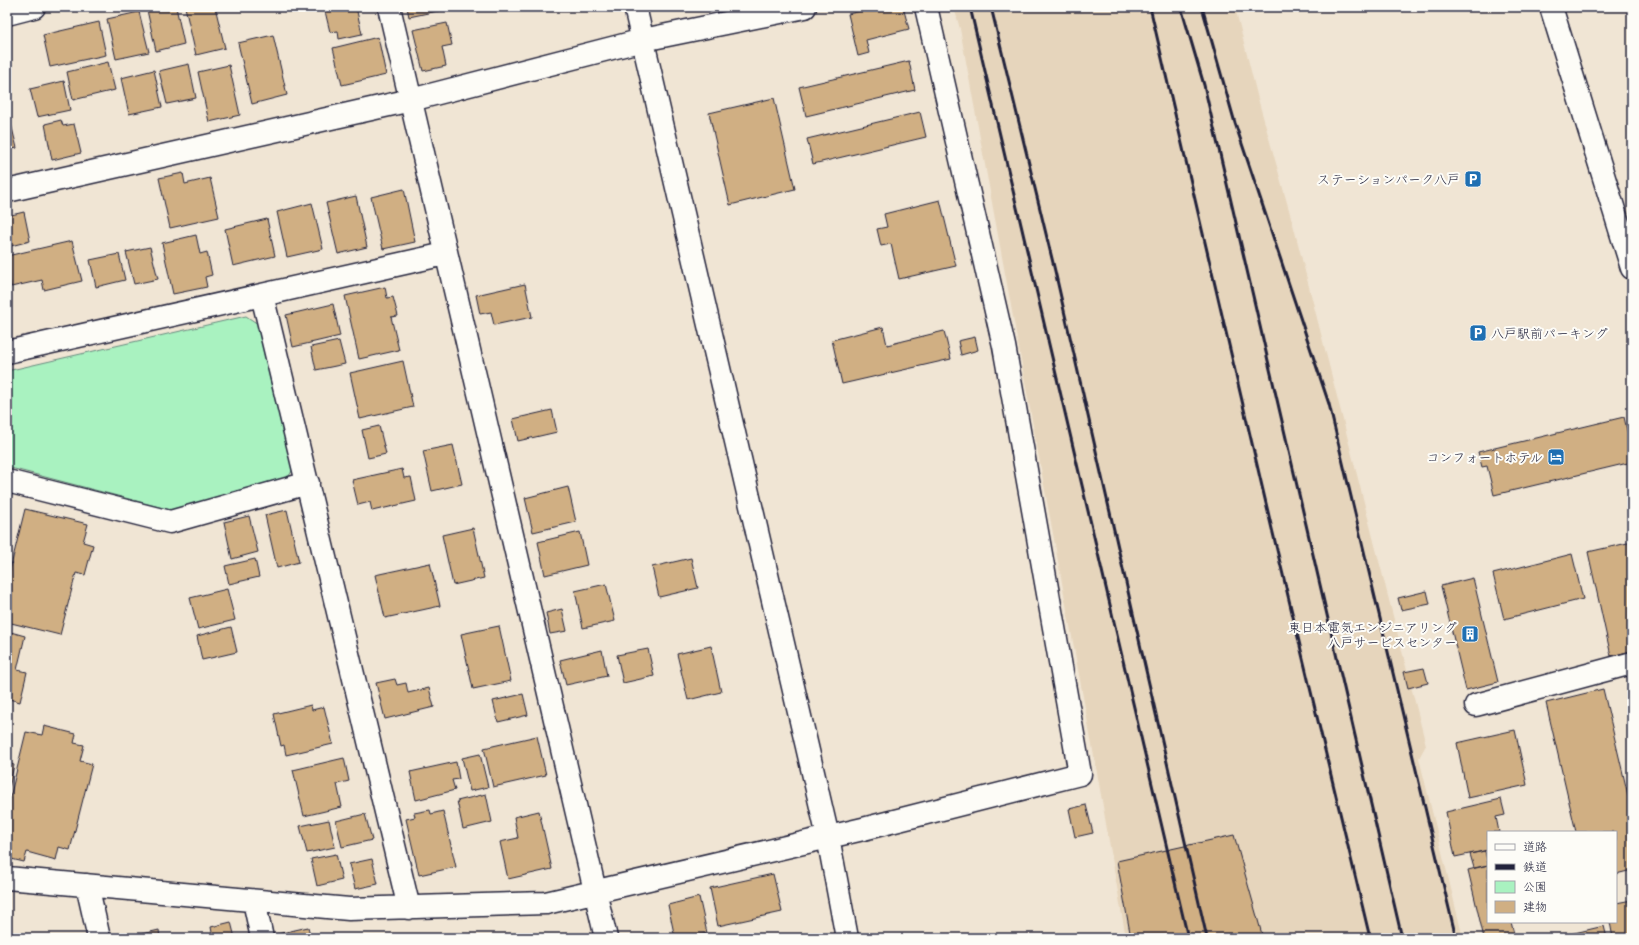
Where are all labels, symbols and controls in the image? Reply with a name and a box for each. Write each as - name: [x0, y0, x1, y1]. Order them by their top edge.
- parking icon: ステーションパーク八戸: [1463, 169, 1483, 189]
- place label: ステーションパーク八戸: [1317, 172, 1460, 187]
- parking icon: 八戸駅前パーキング: [1468, 323, 1488, 343]
- place label: 八戸駅前パーキング: [1491, 326, 1608, 341]
- hotel icon: コンフォートホテル: [1546, 447, 1566, 467]
- place label: コンフォートホテル: [1427, 450, 1543, 465]
- place label: 東日本電気エンジニアリング 八戸サービスセンター: [1288, 620, 1457, 650]
- building icon: 東日本電気エンジニアリング 八戸サービスセンター: [1460, 624, 1480, 644]
- legend: [1487, 831, 1617, 923]
- text: 道路: [1523, 840, 1547, 854]
- text: 鉄道: [1523, 860, 1547, 874]
- text: 公園: [1523, 880, 1547, 894]
- text: 建物: [1523, 900, 1547, 914]

